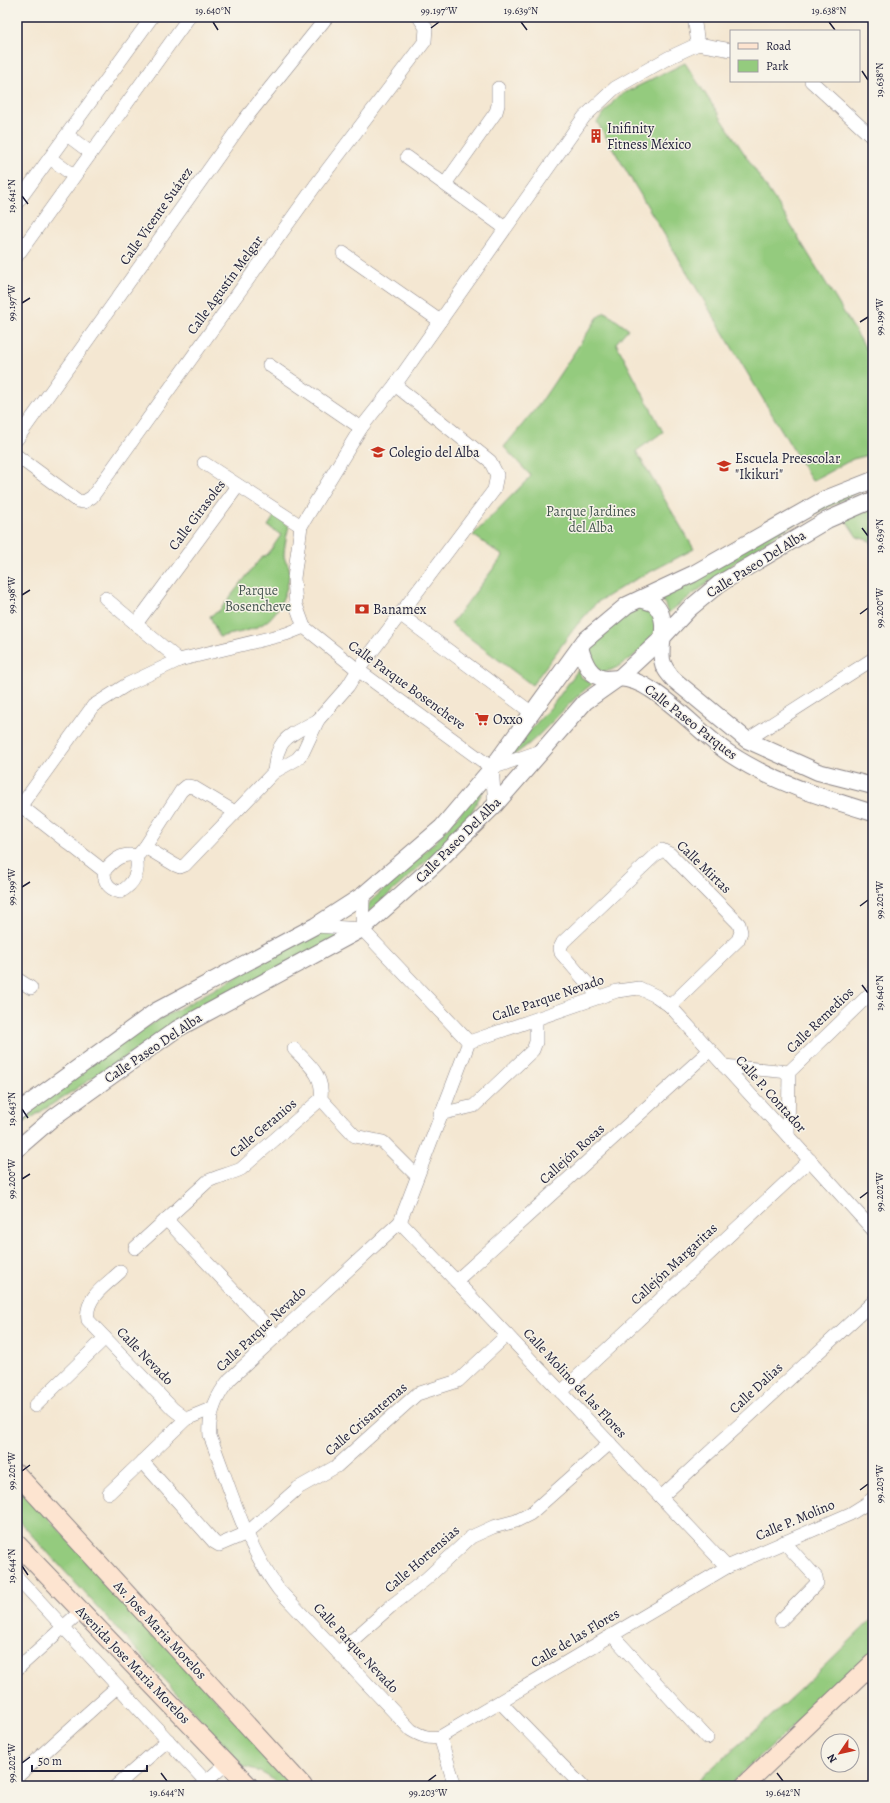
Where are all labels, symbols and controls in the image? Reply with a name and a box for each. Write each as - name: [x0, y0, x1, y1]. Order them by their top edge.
- text: 19.640°N: [195, 4, 231, 17]
- text: 99.197°W: [421, 4, 458, 17]
- text: 19.639°N: [504, 4, 538, 17]
- text: 19.638°N: [812, 4, 846, 17]
- legend: [730, 30, 860, 82]
- text: Road: [766, 38, 792, 54]
- text: Park: [766, 58, 789, 74]
- text: 19.638°N: [873, 63, 886, 97]
- place label: Inifinity Fitness México: [607, 119, 691, 154]
- building icon: Inifinity Fitness México: [588, 128, 604, 144]
- street label: Calle Vicente Suárez: [115, 163, 197, 269]
- text: 19.641°N: [5, 179, 18, 213]
- street label: Calle Agustín Melgar: [182, 231, 268, 339]
- text: 99.197°W: [5, 284, 18, 321]
- text: 99.199°W: [873, 298, 886, 336]
- place label: Colegio del Alba: [389, 443, 480, 462]
- school or university icon: Colegio del Alba: [370, 444, 386, 460]
- place label: Escuela Preescolar "Ikikuri": [735, 449, 841, 484]
- school or university icon: Escuela Preescolar "Ikikuri": [716, 458, 732, 474]
- street label: Calle Girasoles: [164, 476, 230, 554]
- park label: Parque Jardines del Alba: [546, 502, 636, 537]
- text: 19.639°N: [873, 519, 886, 553]
- street label: Calle Paseo Del Alba: [703, 525, 810, 602]
- text: 99.198°W: [5, 576, 18, 614]
- park label: Parque Bosencheve: [225, 581, 291, 616]
- text: 99.200°W: [873, 587, 886, 628]
- place label: Banamex: [373, 600, 427, 619]
- bank icon: Banamex: [354, 601, 370, 617]
- street label: Calle Parque Bosencheve: [344, 636, 470, 734]
- street label: Calle Paseo Parques: [641, 680, 741, 764]
- place label: Oxxo: [493, 710, 523, 729]
- supermarket icon: Oxxo: [474, 711, 490, 727]
- street label: Calle Paseo Del Alba: [411, 793, 505, 887]
- street label: Calle Mirtas: [673, 836, 735, 898]
- text: 99.199°W: [5, 868, 18, 906]
- text: 99.201°W: [873, 880, 886, 919]
- street label: Calle Parque Nevado: [489, 970, 607, 1026]
- text: 19.640°N: [873, 975, 886, 1011]
- street label: Calle Remedios: [782, 983, 858, 1057]
- street label: Calle Paseo Del Alba: [100, 1008, 206, 1088]
- street label: Calle P. Contador: [731, 1051, 811, 1137]
- text: 19.643°N: [5, 1092, 18, 1126]
- street label: Calle Geranios: [225, 1094, 301, 1162]
- street label: Callejón Rosas: [535, 1119, 609, 1189]
- text: 99.200°W: [5, 1158, 18, 1199]
- text: 99.202°W: [873, 1172, 886, 1212]
- street label: Callejón Margaritas: [626, 1219, 722, 1309]
- street label: Calle Parque Nevado: [212, 1282, 310, 1376]
- street label: Calle Nevado: [112, 1323, 178, 1389]
- street label: Calle Molino de las Flores: [519, 1324, 631, 1442]
- street label: Calle Dalias: [725, 1358, 787, 1418]
- street label: Calle Crisantemas: [321, 1378, 411, 1460]
- text: 99.201°W: [5, 1451, 18, 1490]
- text: 99.203°W: [873, 1464, 886, 1503]
- street label: Calle P. Molino: [752, 1495, 838, 1545]
- street label: Calle Hortensias: [380, 1521, 464, 1597]
- text: 19.644°N: [5, 1549, 18, 1583]
- street label: Av. Jose Maria Morelos: [109, 1576, 211, 1683]
- street label: Calle Parque Nevado: [309, 1599, 403, 1697]
- street label: Avenida Jose Maria Morelos: [71, 1601, 194, 1728]
- street label: Calle de las Flores: [527, 1604, 623, 1672]
- north arrow: [820, 1733, 860, 1773]
- text: 99.202°W: [5, 1743, 18, 1783]
- scale bar: [32, 1747, 147, 1773]
- text: N: [824, 1751, 841, 1766]
- text: 50 m: [38, 1753, 62, 1769]
- text: 19.644°N: [150, 1786, 184, 1799]
- text: 99.203°W: [409, 1786, 448, 1799]
- text: 19.642°N: [765, 1786, 801, 1799]

